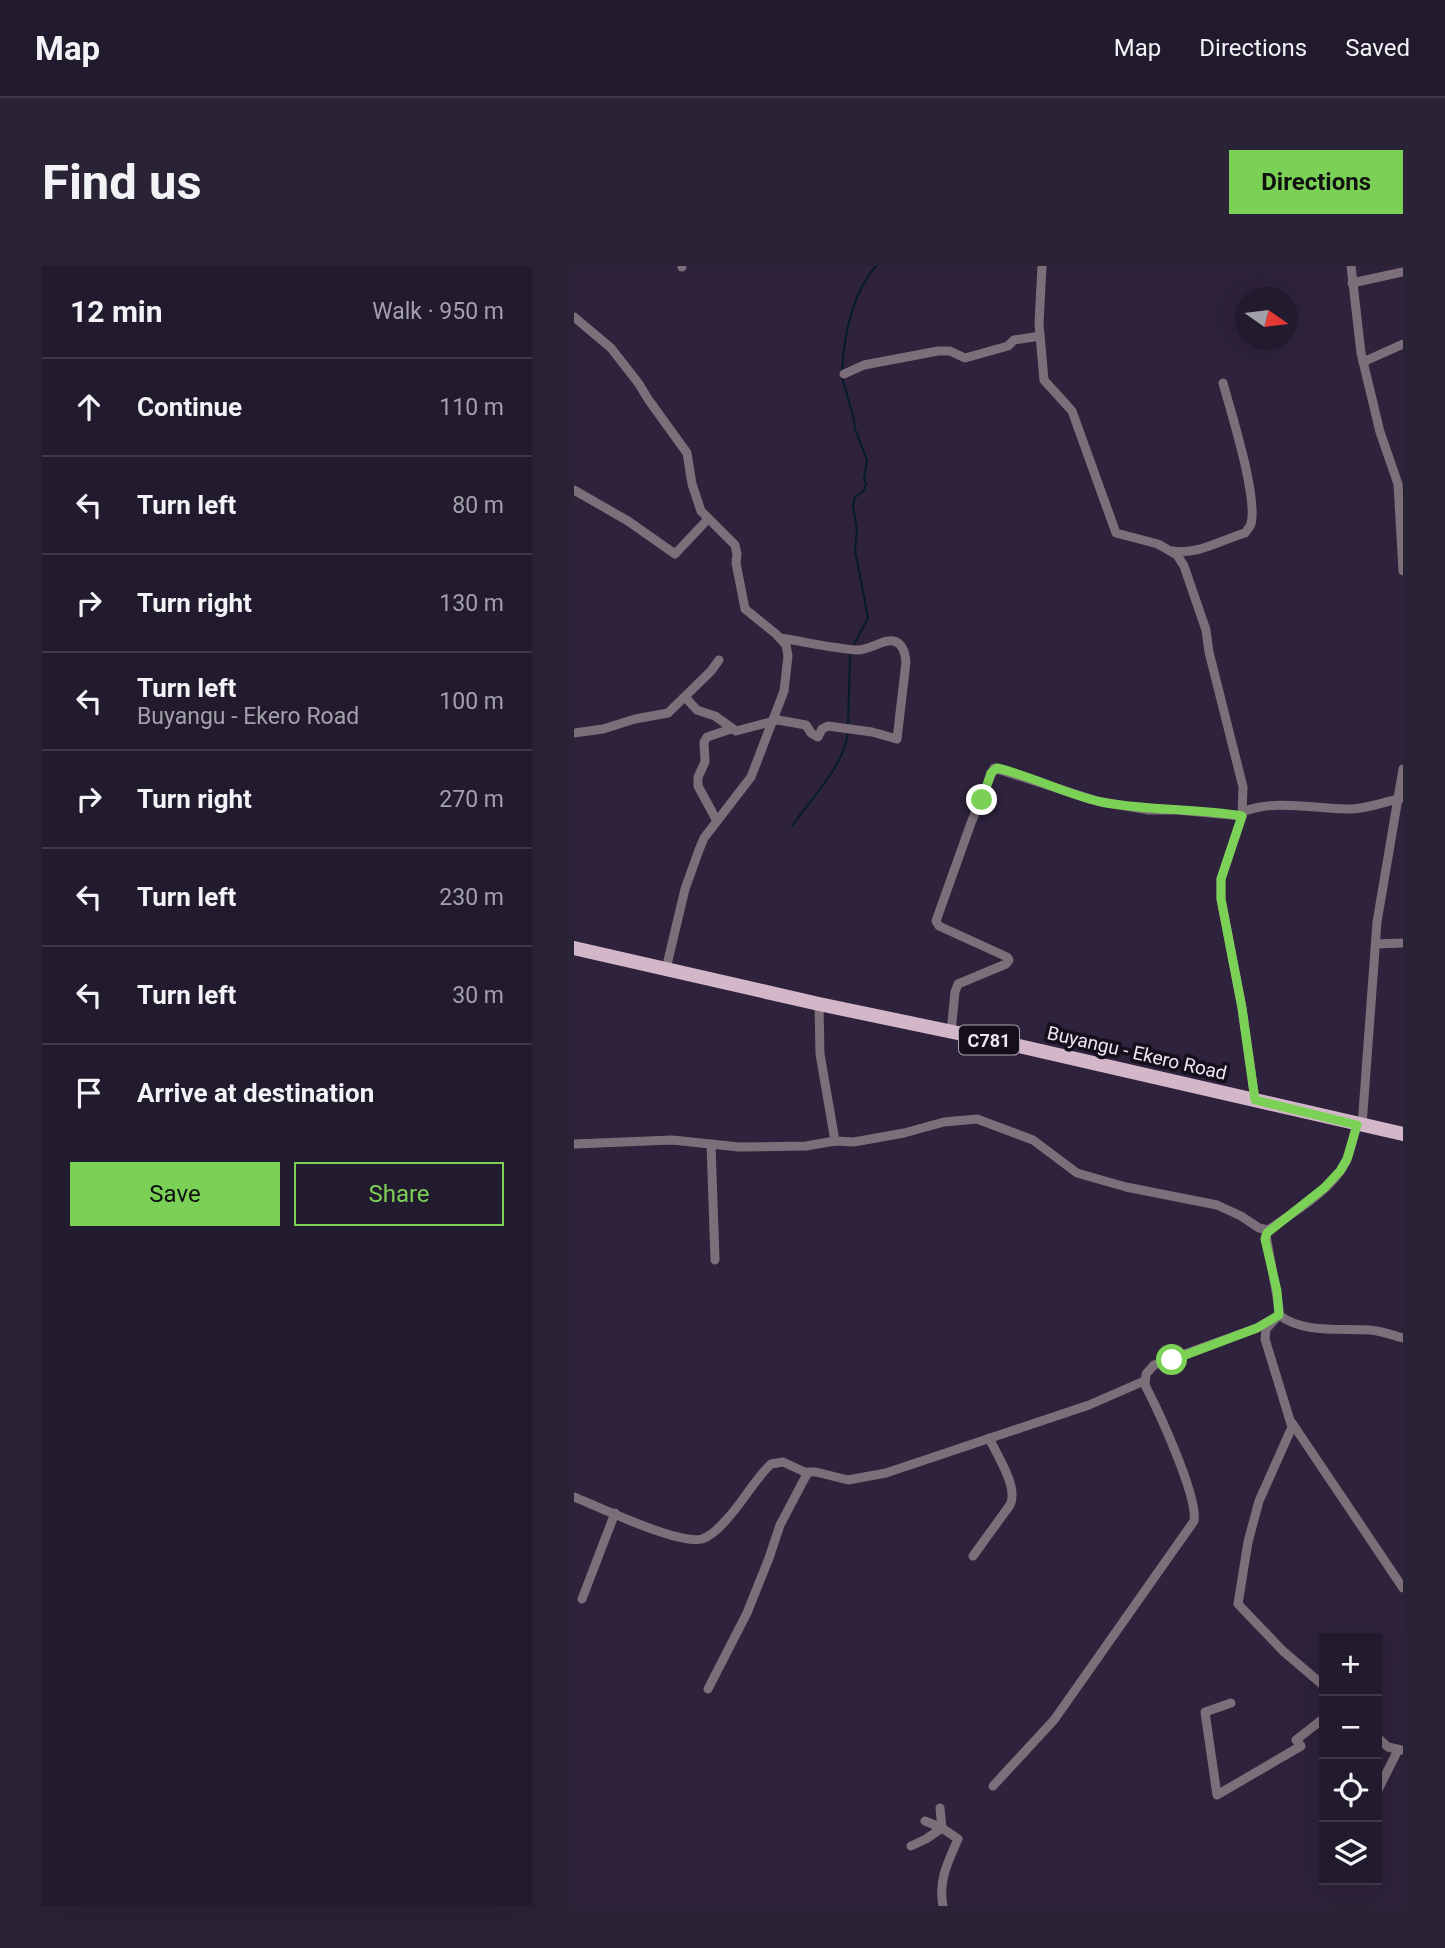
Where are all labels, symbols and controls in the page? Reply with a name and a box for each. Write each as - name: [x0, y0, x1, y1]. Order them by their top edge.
- text: Map: [35, 29, 100, 68]
- text: Map: [1114, 34, 1161, 62]
- text: Directions: [1199, 34, 1307, 62]
- text: Saved: [1345, 34, 1410, 62]
- button: Directions: [1229, 150, 1403, 214]
- text: Find us: [42, 154, 202, 211]
- north arrow: [1235, 287, 1298, 350]
- text: 12 min: [70, 294, 163, 329]
- text: Walk · 950 m: [372, 298, 504, 325]
- icon: ahead: [70, 388, 108, 426]
- text: Continue: [137, 392, 242, 422]
- text: 110 m: [439, 394, 504, 421]
- icon: left: [70, 486, 108, 524]
- text: Turn left: [137, 490, 236, 520]
- text: 80 m: [452, 492, 504, 519]
- icon: right: [70, 584, 108, 622]
- text: Turn right: [137, 588, 252, 618]
- text: 130 m: [439, 590, 504, 617]
- text: Turn left: [137, 673, 236, 703]
- icon: left: [70, 682, 108, 720]
- text: 100 m: [439, 688, 504, 715]
- text: Buyangu - Ekero Road: [137, 703, 359, 730]
- icon: right: [70, 780, 108, 818]
- text: Turn right: [137, 784, 252, 814]
- route end: [966, 784, 997, 815]
- text: 270 m: [439, 786, 504, 813]
- icon: left: [70, 878, 108, 916]
- text: Turn left: [137, 882, 236, 912]
- text: 230 m: [439, 884, 504, 911]
- icon: left: [70, 976, 108, 1014]
- text: Turn left: [137, 980, 236, 1010]
- text: 30 m: [452, 982, 504, 1009]
- street label: Buyangu - Ekero Road: [1045, 1021, 1229, 1085]
- road number: C781: [959, 1026, 1019, 1054]
- icon: arrive: [70, 1074, 108, 1112]
- text: Arrive at destination: [137, 1078, 374, 1108]
- button: Save: [70, 1162, 280, 1226]
- button: Share: [294, 1162, 504, 1226]
- route start: [1156, 1344, 1187, 1375]
- map controls: [1319, 1633, 1382, 1885]
- button: +: [1319, 1633, 1382, 1696]
- button: −: [1319, 1696, 1382, 1759]
- button: locate: [1319, 1759, 1382, 1822]
- button: layers: [1319, 1822, 1382, 1885]

